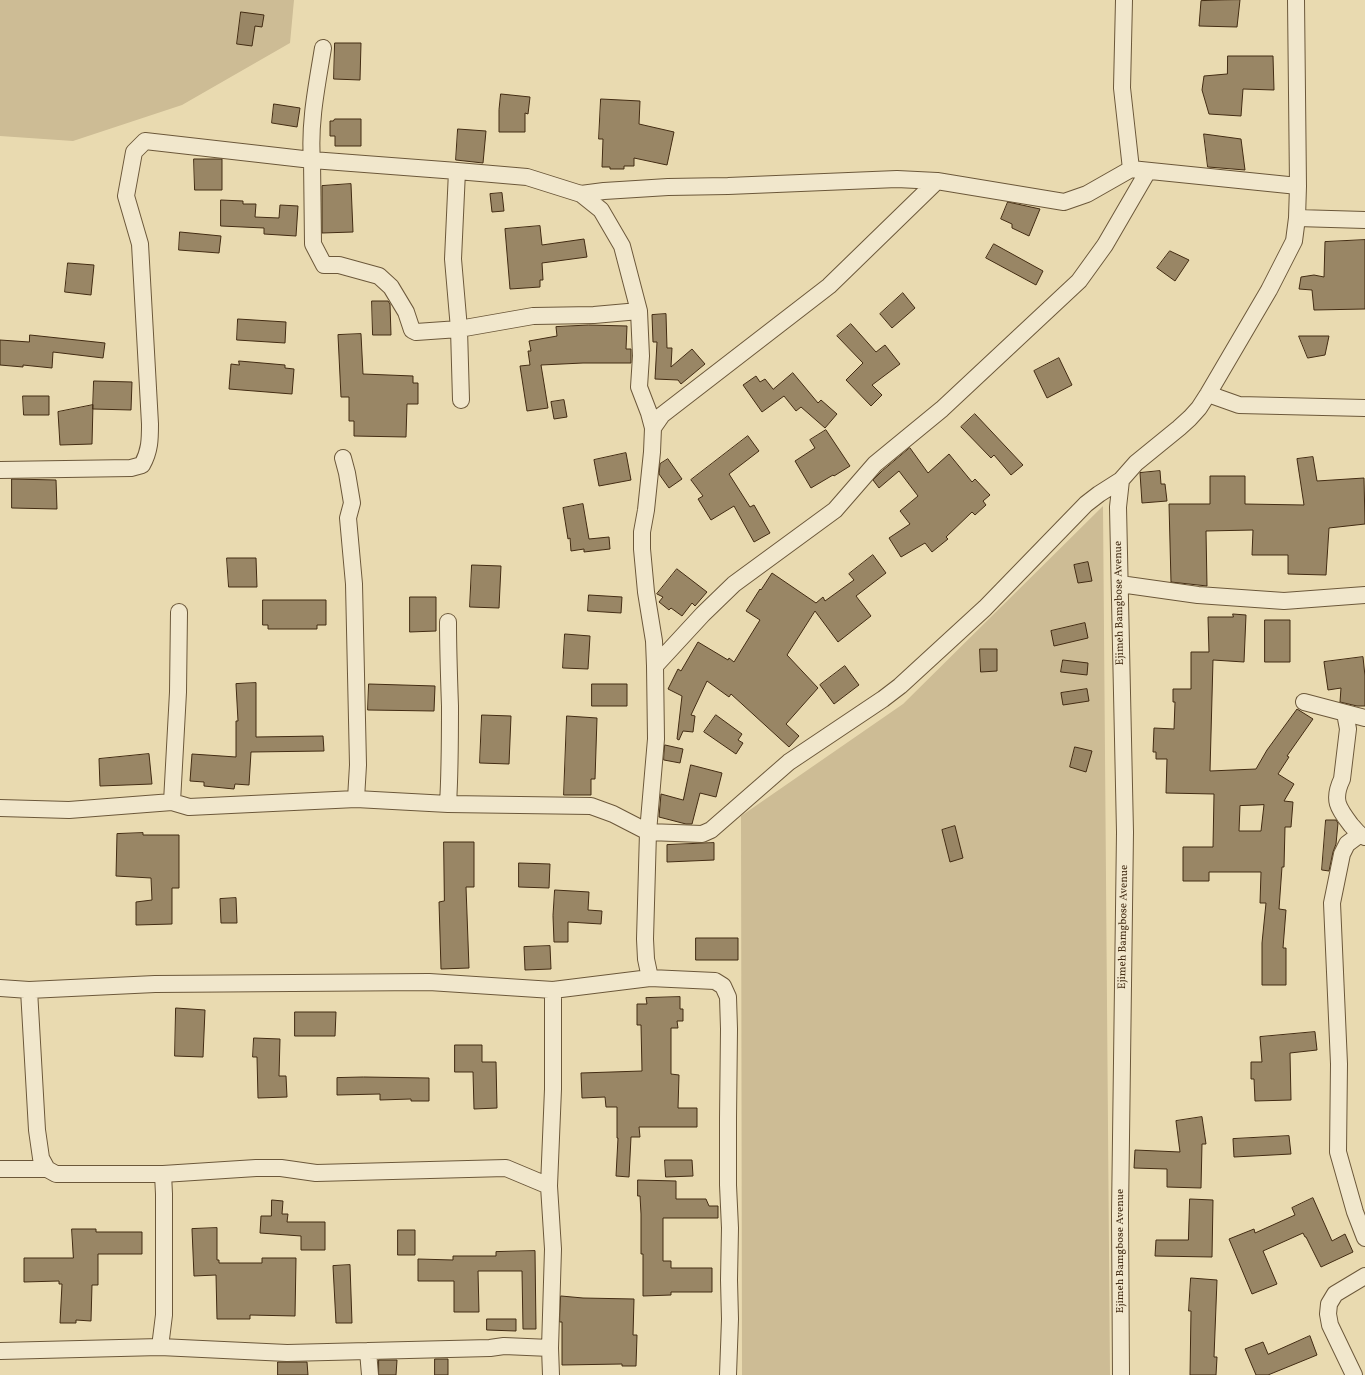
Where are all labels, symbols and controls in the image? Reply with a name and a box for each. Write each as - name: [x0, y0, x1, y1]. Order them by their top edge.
- street label: Ejimeh Bamgbose Avenue: [1112, 541, 1128, 665]
- street label: Ejimeh Bamgbose Avenue: [1116, 865, 1132, 989]
- street label: Ejimeh Bamgbose Avenue: [1114, 1189, 1128, 1313]

